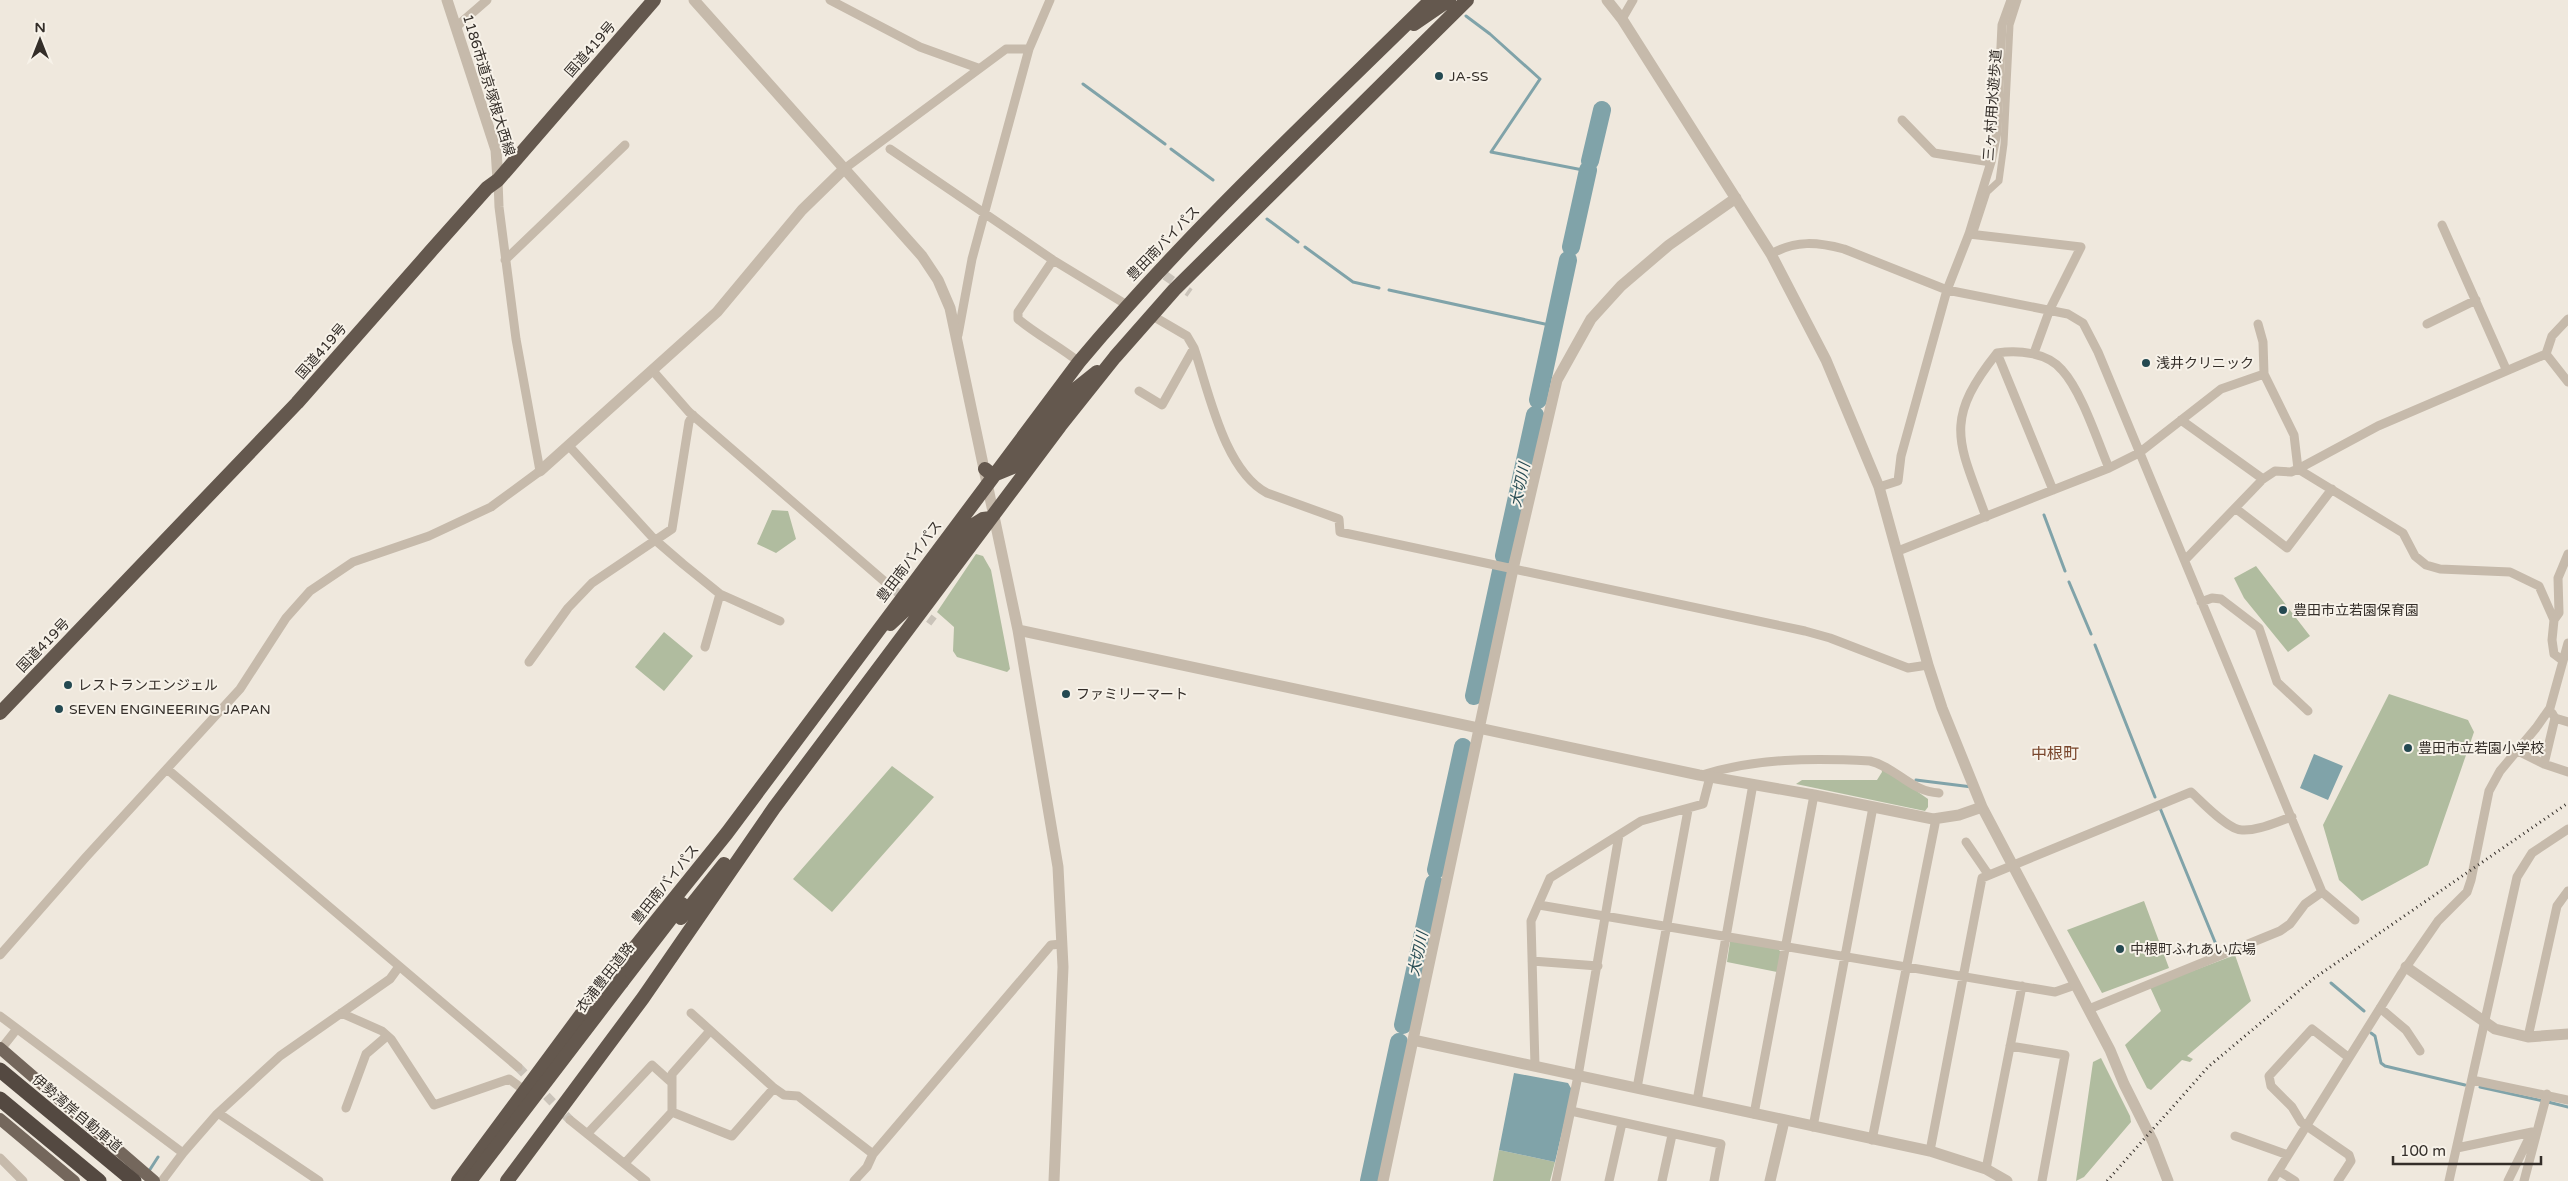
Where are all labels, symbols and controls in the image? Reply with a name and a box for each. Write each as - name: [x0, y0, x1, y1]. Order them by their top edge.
- street label: 1186市道京塚根大西線: [459, 12, 518, 158]
- north arrow: [15, 15, 65, 65]
- street label: 国道419号: [562, 18, 619, 81]
- text: N: [34, 19, 46, 36]
- street label: 三ヶ村用水遊歩道: [1980, 49, 2005, 161]
- place label: JA-SS: [1449, 68, 1489, 85]
- marker: JA-SS: [1433, 70, 1445, 82]
- street label: 豊田南バイパス: [1123, 202, 1203, 284]
- street label: 国道419号: [293, 320, 350, 383]
- place label: 浅井クリニック: [2156, 355, 2254, 372]
- marker: 浅井クリニック: [2140, 357, 2152, 369]
- water label: 大切川: [1507, 459, 1534, 509]
- street label: 豊田南バイパス: [873, 517, 946, 605]
- place label: 豊田市立若園保育園: [2293, 602, 2419, 619]
- marker: 豊田市立若園保育園: [2277, 604, 2289, 616]
- street label: 国道419号: [13, 615, 73, 676]
- place label: レストランエンジェル: [78, 677, 218, 694]
- marker: レストランエンジェル: [62, 679, 74, 691]
- place label: ファミリーマート: [1076, 686, 1188, 703]
- marker: ファミリーマート: [1060, 688, 1072, 700]
- place label: SEVEN ENGINEERING JAPAN: [69, 701, 271, 718]
- marker: SEVEN ENGINEERING JAPAN: [53, 703, 65, 715]
- place label: 豊田市立若園小学校: [2418, 740, 2544, 757]
- marker: 豊田市立若園小学校: [2402, 742, 2414, 754]
- district label: 中根町: [2031, 744, 2079, 764]
- street label: 豊田南バイパス: [628, 841, 703, 928]
- water label: 大切川: [1405, 928, 1432, 978]
- street label: 衣浦豊田道路: [573, 939, 638, 1016]
- place label: 中根町ふれあい広場: [2130, 941, 2256, 958]
- marker: 中根町ふれあい広場: [2114, 943, 2126, 955]
- street label: 伊勢湾岸自動車道: [28, 1071, 125, 1156]
- scale bar: [2393, 1134, 2540, 1166]
- text: 100 m: [2400, 1142, 2446, 1160]

